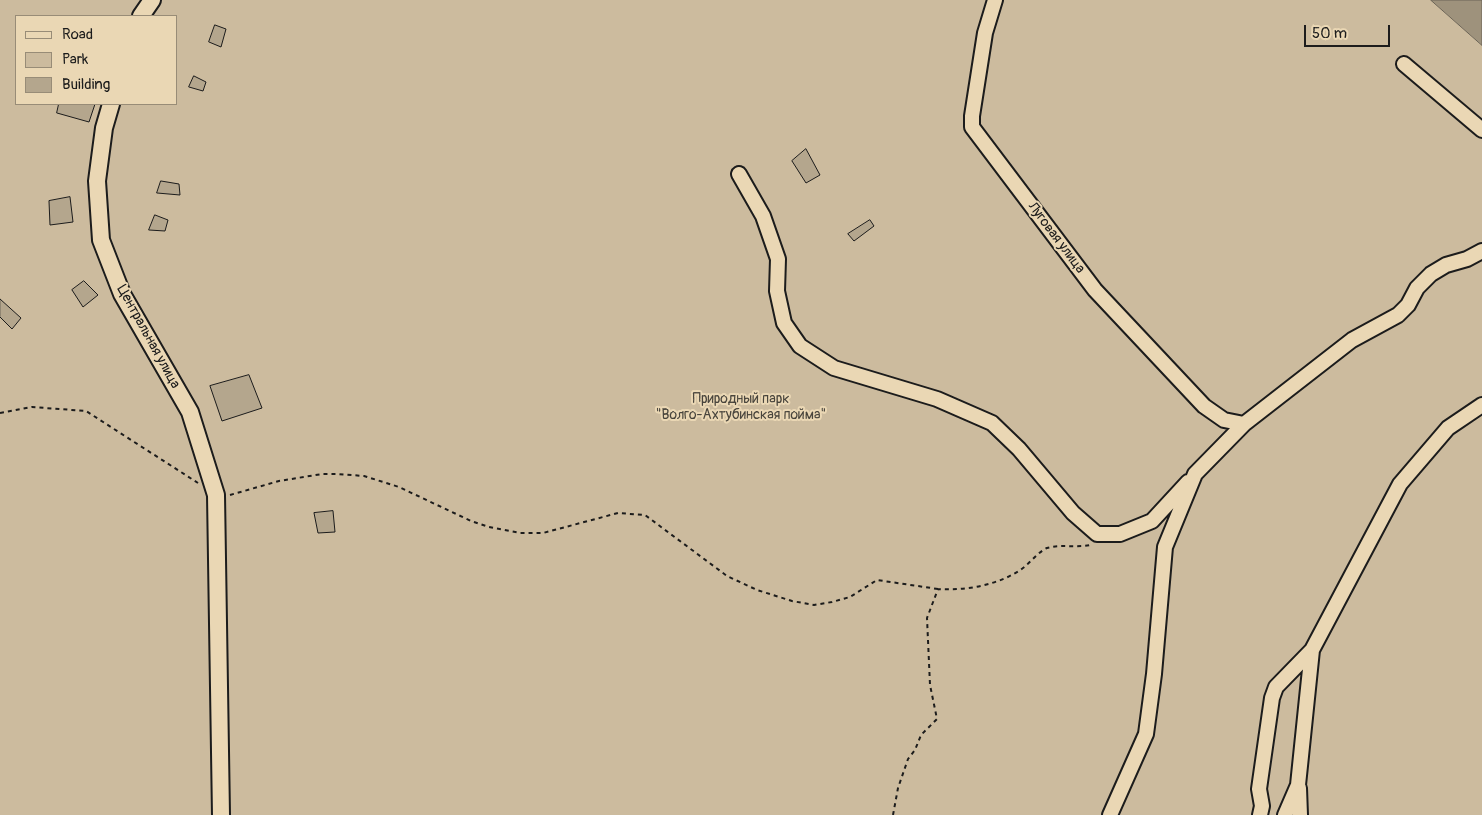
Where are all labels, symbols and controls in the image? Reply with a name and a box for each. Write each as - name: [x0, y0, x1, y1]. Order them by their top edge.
- legend: [15, 15, 178, 105]
- scale bar: [1307, 15, 1393, 47]
- text: 50 m: [1312, 24, 1347, 43]
- text: Road: [62, 25, 93, 44]
- text: Park: [62, 50, 88, 69]
- text: Building: [62, 75, 110, 94]
- street label: Луговая улица: [1024, 199, 1088, 277]
- street label: Центральная улица: [113, 282, 183, 392]
- park label: Природный парк "Волго-Ахтубинская пойма": [656, 391, 826, 424]

